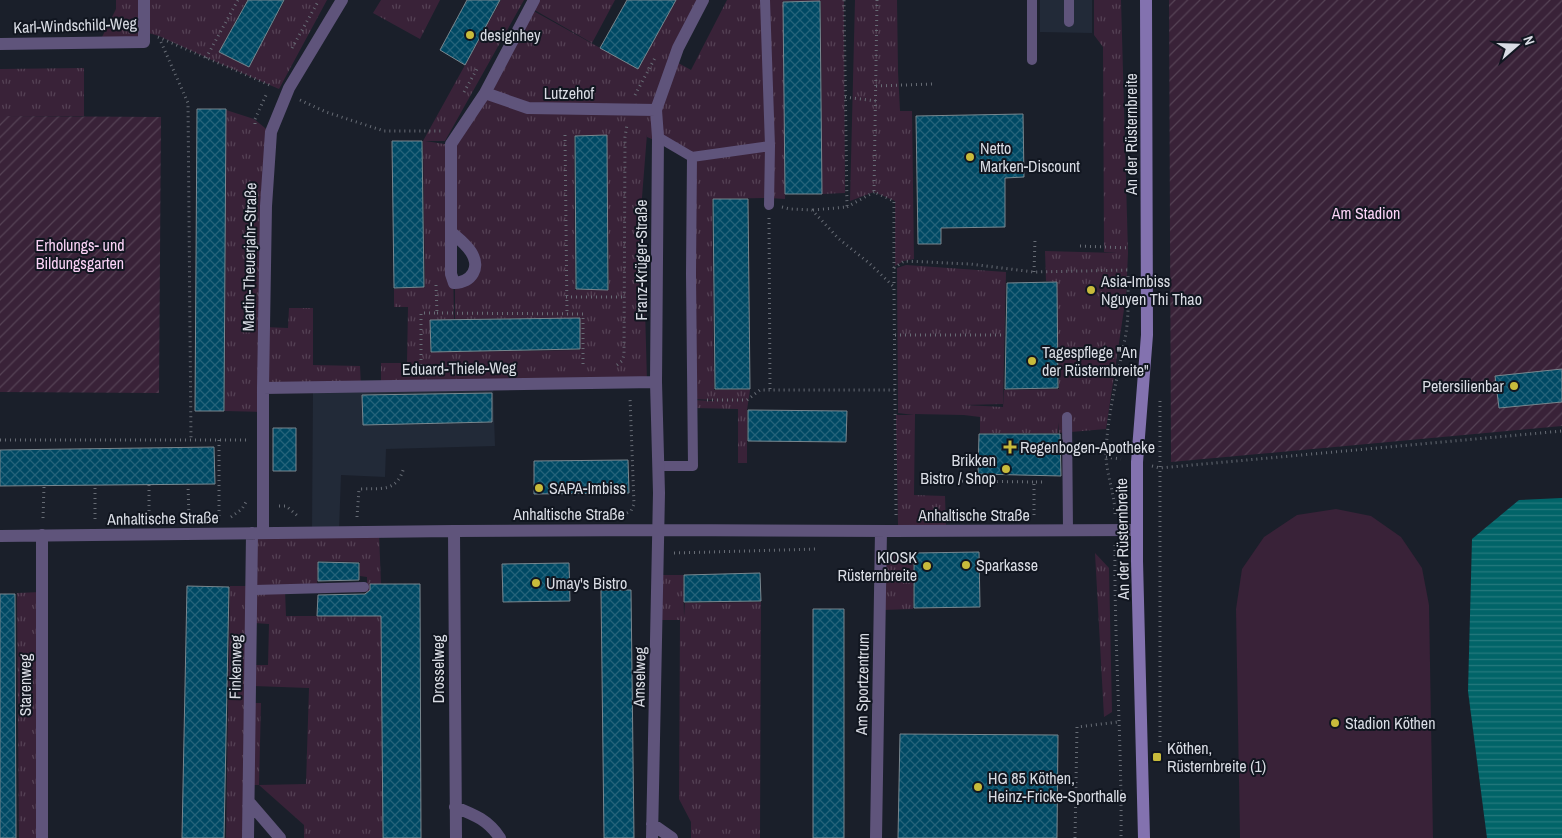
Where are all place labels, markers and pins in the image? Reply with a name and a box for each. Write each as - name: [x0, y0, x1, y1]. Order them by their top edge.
- place label: designhey: [480, 24, 541, 46]
- marker: designhey: [464, 29, 476, 41]
- place label: Netto Marken-Discount: [980, 137, 1080, 177]
- marker: Netto Marken-Discount: [964, 151, 976, 163]
- place label: Asia-Imbiss Nguyen Thi Thao: [1100, 270, 1202, 310]
- marker: Asia-Imbiss Nguyen Thi Thao: [1085, 284, 1097, 296]
- place label: Tagespflege "An der Rüsternbreite": [1042, 341, 1149, 381]
- marker: Tagespflege "An der Rüsternbreite": [1026, 355, 1038, 367]
- place label: Petersilienbar: [1422, 375, 1505, 397]
- marker: Petersilienbar: [1508, 380, 1520, 392]
- place label: Regenbogen-Apotheke: [1020, 436, 1155, 458]
- marker: Regenbogen-Apotheke: [1004, 441, 1016, 453]
- place label: Brikken Bistro / Shop: [920, 449, 996, 489]
- marker: Brikken Bistro / Shop: [1000, 463, 1012, 475]
- place label: SAPA-Imbiss: [549, 477, 626, 499]
- marker: SAPA-Imbiss: [533, 482, 545, 494]
- place label: KIOSK Rüsternbreite: [838, 546, 917, 586]
- place label: Sparkasse: [976, 554, 1038, 576]
- marker: Sparkasse: [960, 559, 972, 571]
- marker: KIOSK Rüsternbreite: [921, 560, 933, 572]
- place label: Umay's Bistro: [546, 572, 627, 594]
- marker: Umay's Bistro: [530, 577, 542, 589]
- place label: Stadion Köthen: [1345, 712, 1435, 734]
- marker: Stadion Köthen: [1329, 717, 1341, 729]
- place label: Köthen, Rüsternbreite (1): [1167, 737, 1266, 777]
- marker: Köthen, Rüsternbreite (1): [1151, 751, 1163, 763]
- place label: HG 85 Köthen, Heinz-Fricke-Sporthalle: [988, 767, 1127, 807]
- marker: HG 85 Köthen, Heinz-Fricke-Sporthalle: [972, 781, 984, 793]

